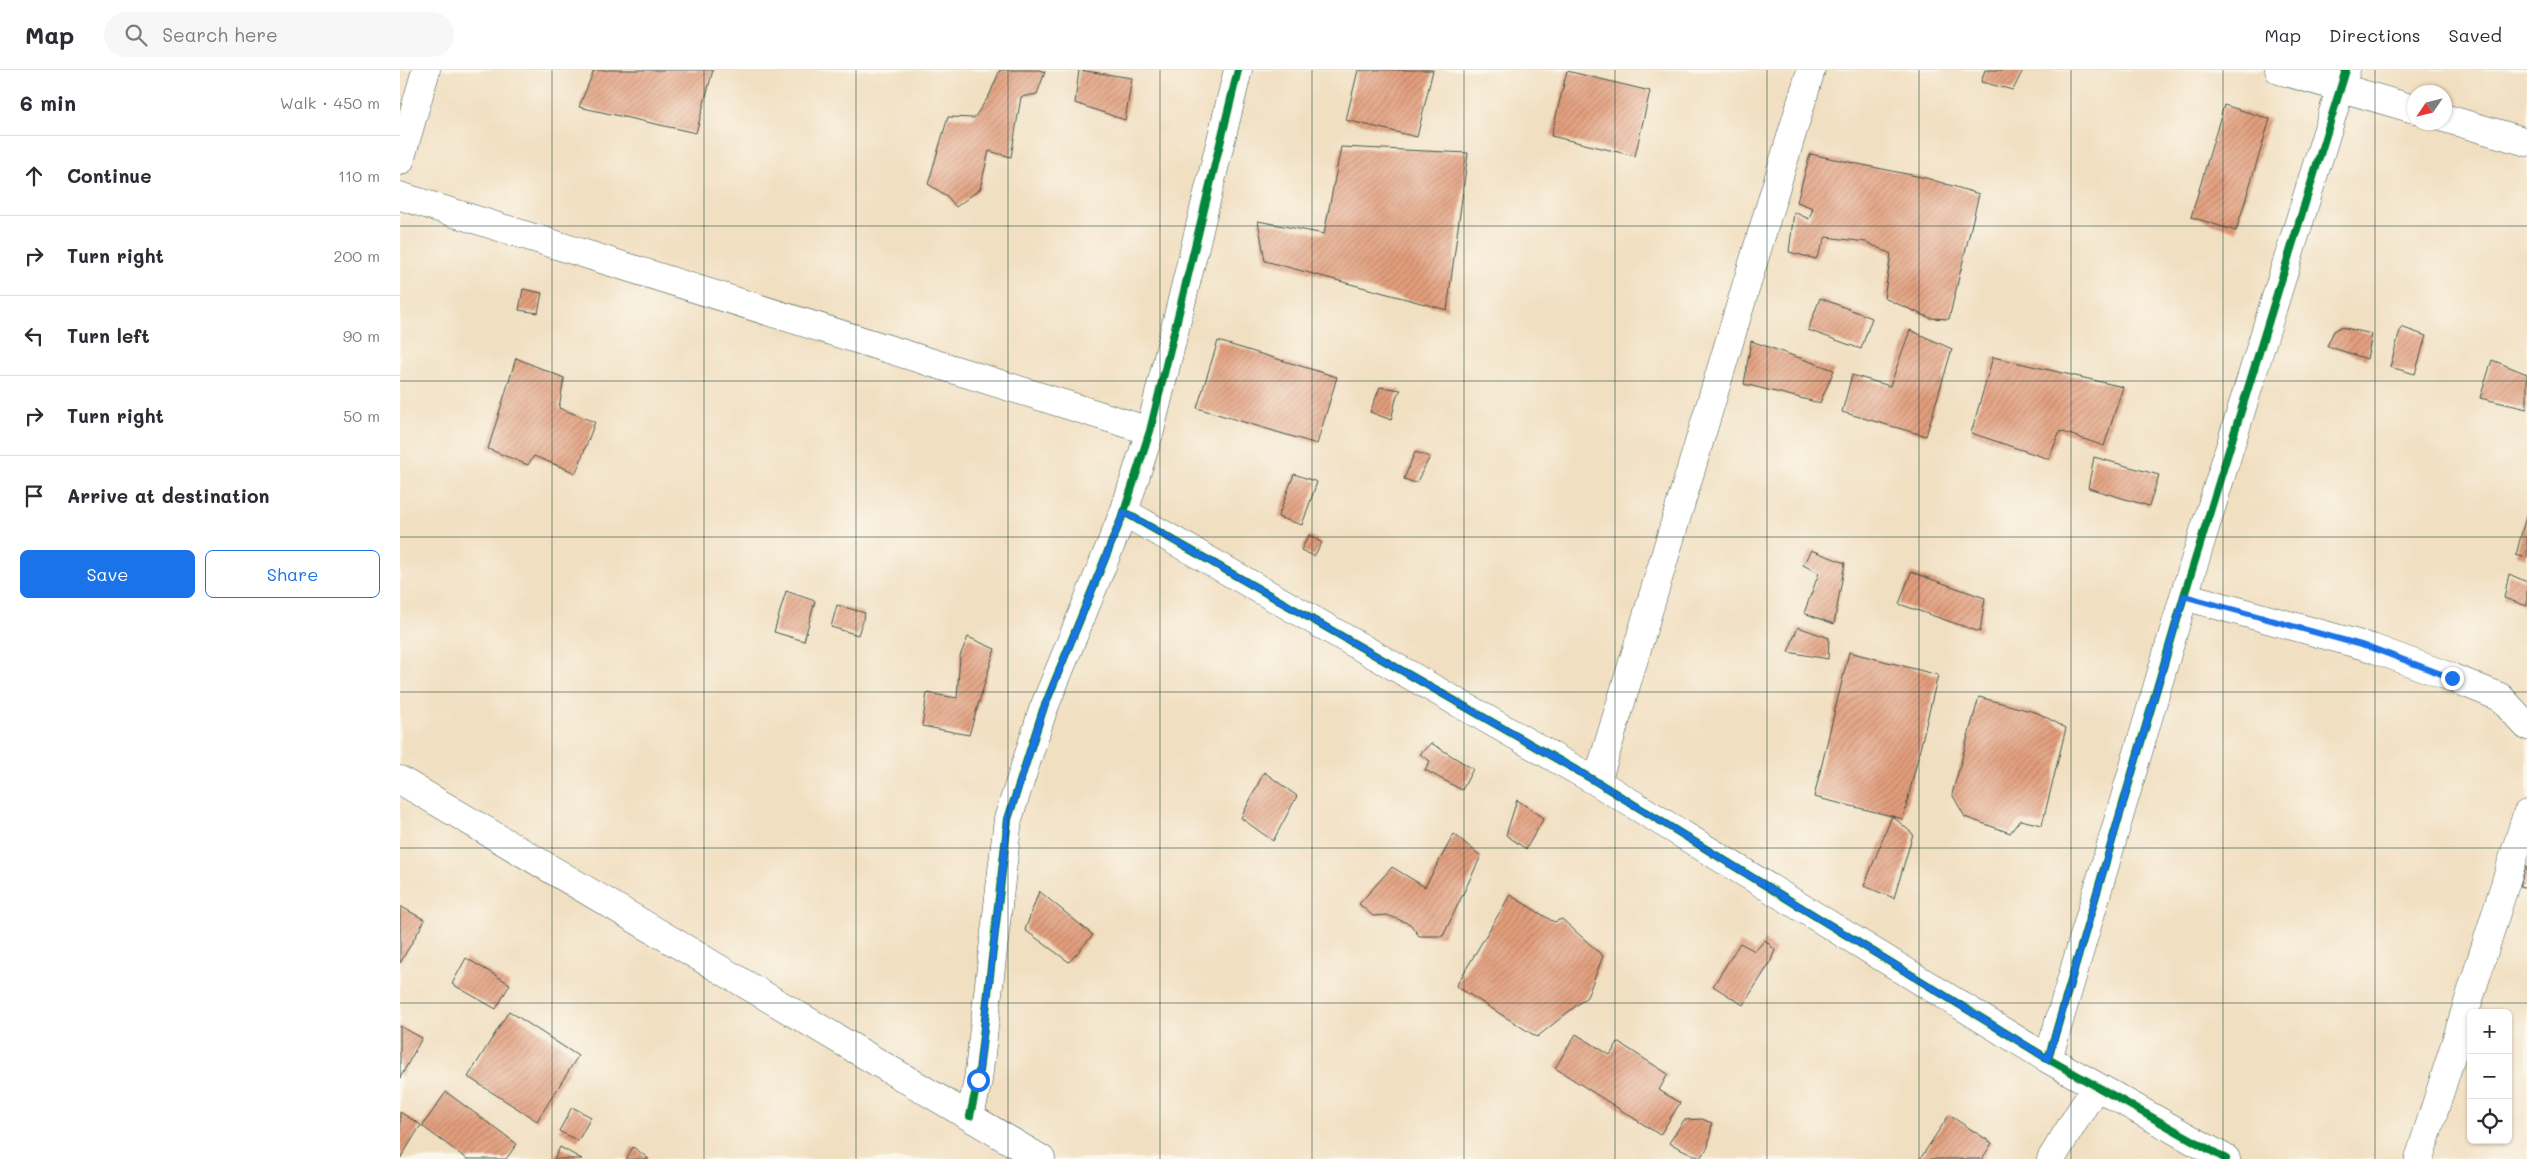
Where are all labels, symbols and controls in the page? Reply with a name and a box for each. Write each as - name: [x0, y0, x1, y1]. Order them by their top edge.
- search box: [104, 12, 454, 57]
- text: Map: [25, 19, 74, 50]
- icon: search: [122, 21, 150, 49]
- text: Search here: [162, 22, 278, 47]
- text: Map: [2264, 23, 2301, 47]
- text: Directions: [2329, 23, 2421, 47]
- text: Saved: [2449, 23, 2502, 47]
- north arrow: [2407, 85, 2452, 130]
- text: 6 min: [20, 89, 76, 116]
- text: Walk · 450 m: [280, 92, 380, 113]
- icon: ahead: [20, 162, 48, 190]
- text: Continue: [67, 163, 152, 188]
- text: 110 m: [338, 165, 380, 186]
- icon: right: [20, 242, 48, 270]
- text: Turn right: [67, 243, 164, 268]
- text: 200 m: [333, 245, 380, 266]
- icon: left: [20, 322, 48, 350]
- text: Turn left: [67, 323, 150, 348]
- text: 90 m: [343, 325, 380, 346]
- icon: right: [20, 402, 48, 430]
- text: Turn right: [67, 403, 164, 428]
- text: 50 m: [343, 405, 380, 426]
- icon: arrive: [20, 482, 48, 510]
- text: Arrive at destination: [67, 483, 270, 508]
- button: Save: [20, 550, 195, 598]
- button: Share: [205, 550, 380, 598]
- route end: [2441, 667, 2464, 690]
- map controls: [2467, 1009, 2512, 1144]
- button: +: [2467, 1009, 2512, 1054]
- button: −: [2467, 1054, 2512, 1099]
- route start: [967, 1069, 990, 1092]
- button: locate: [2467, 1099, 2512, 1144]

